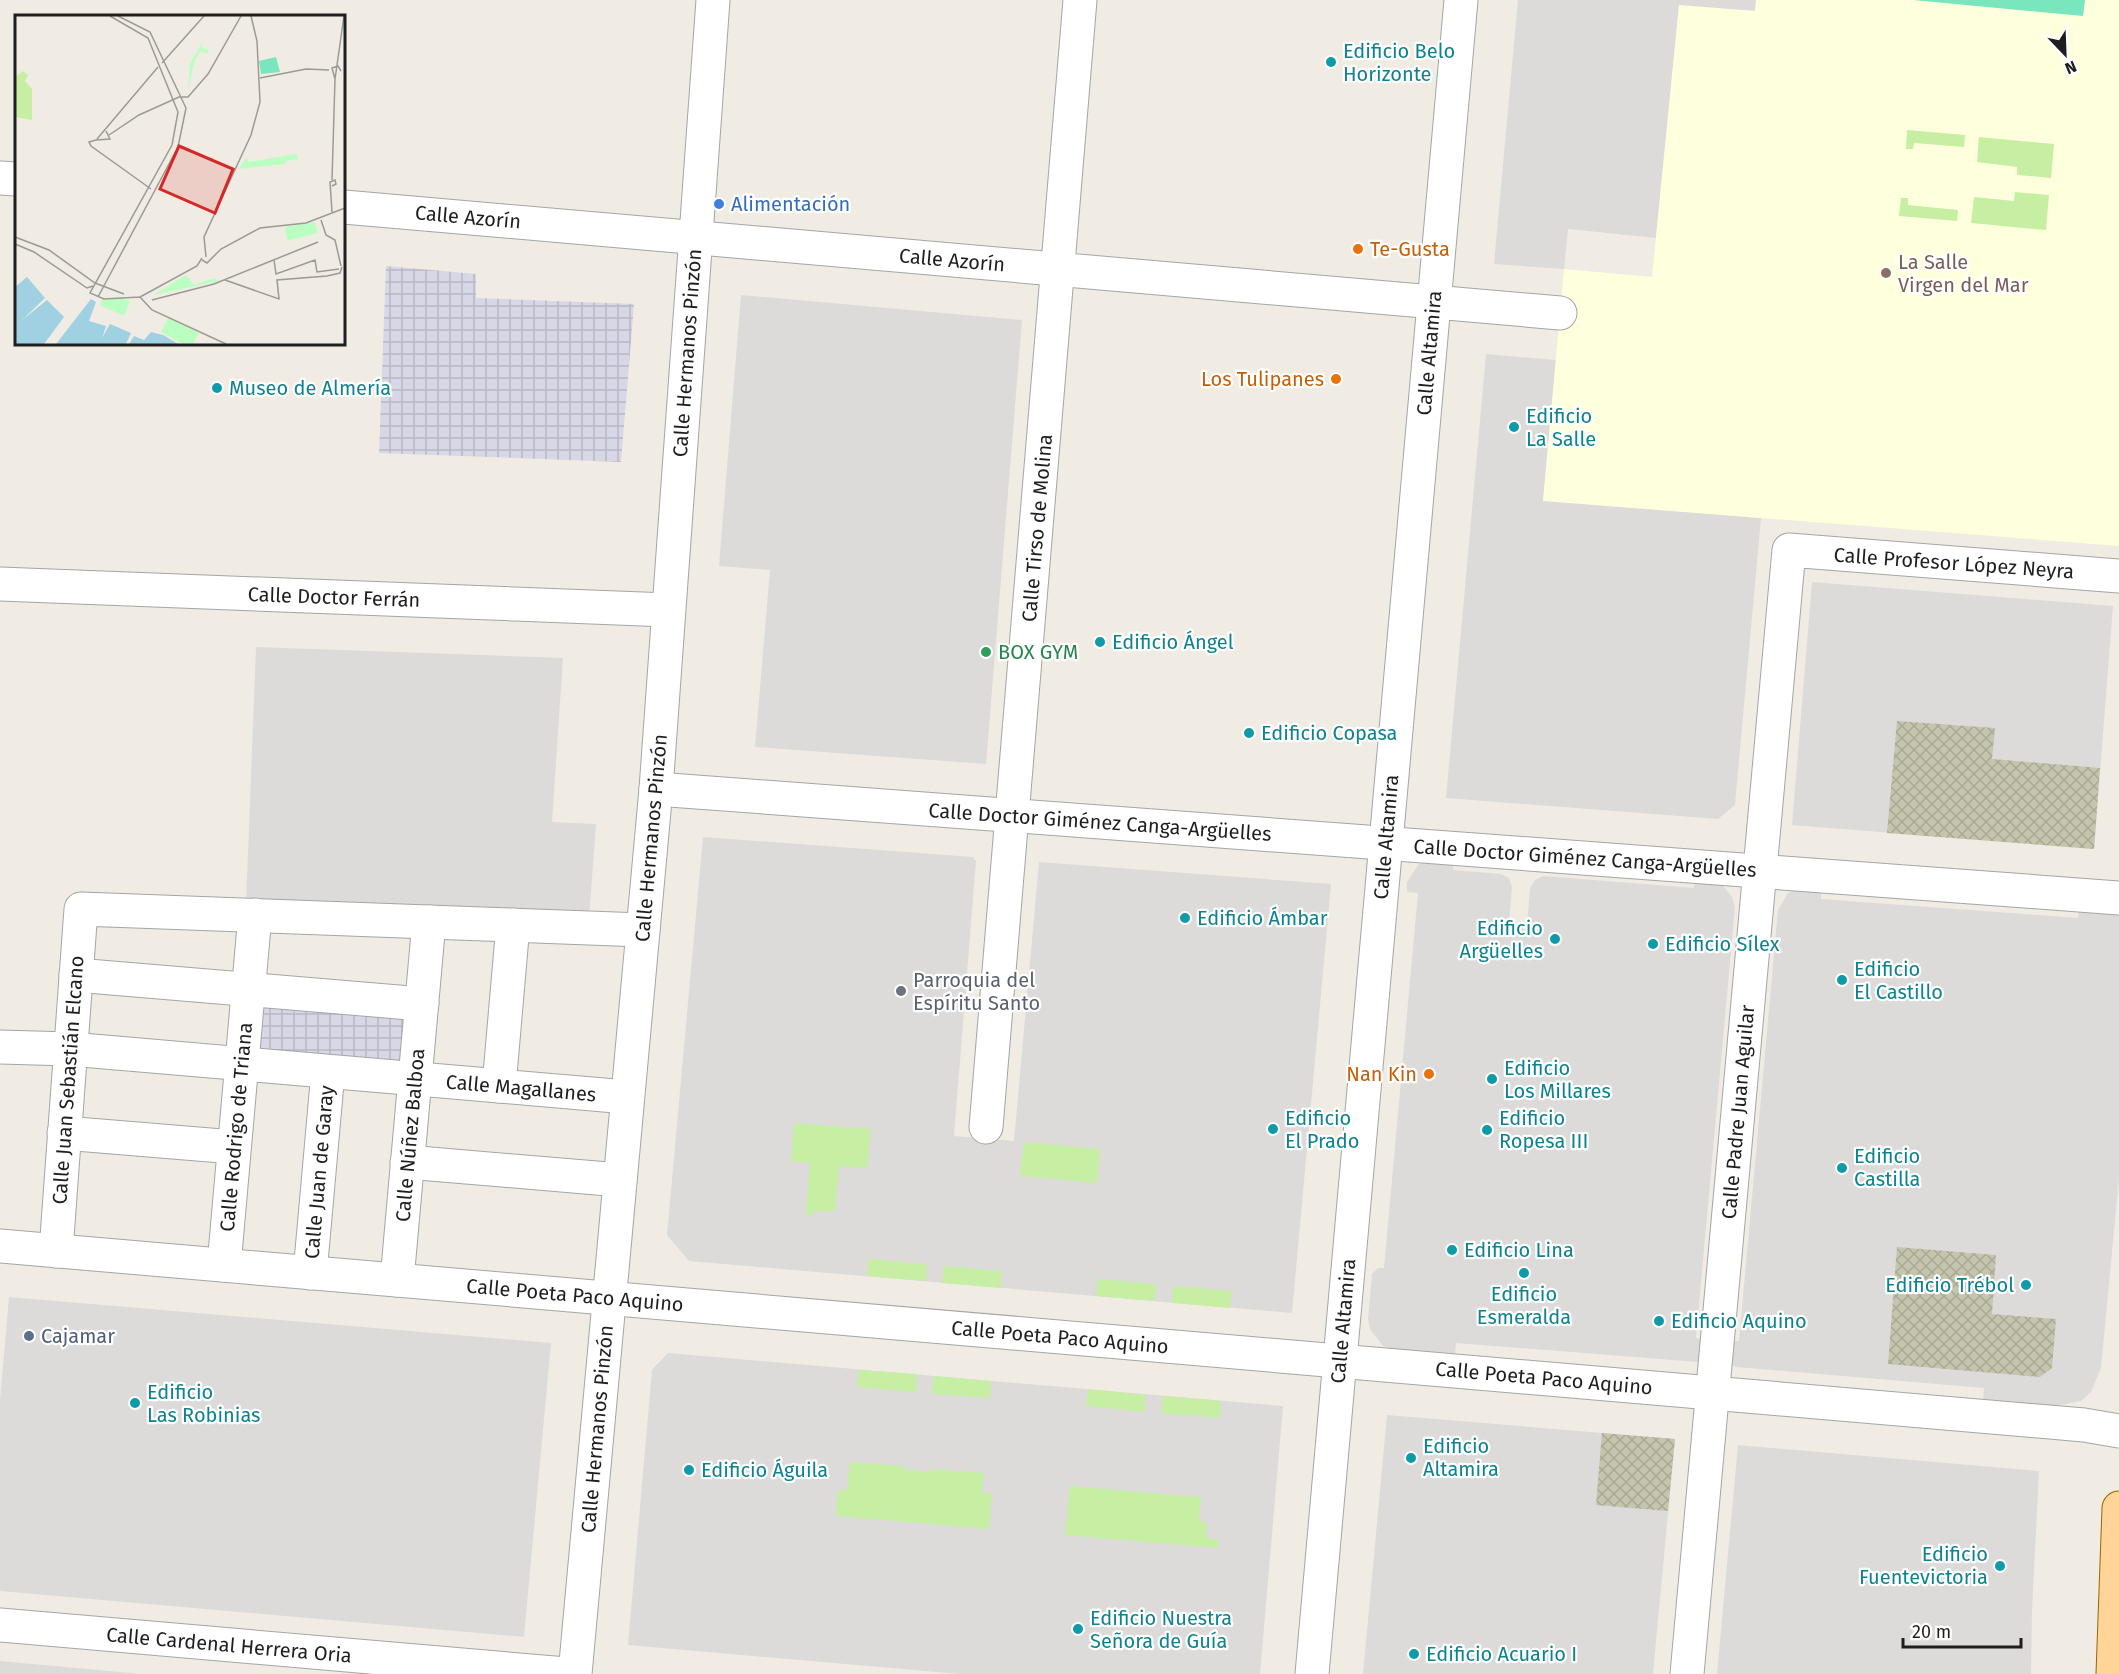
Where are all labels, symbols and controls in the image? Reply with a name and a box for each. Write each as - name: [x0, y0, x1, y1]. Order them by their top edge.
- inset map: [15, 15, 345, 345]
- north arrow: [2035, 24, 2095, 84]
- place label: Edificio Belo Horizonte: [1343, 39, 1455, 86]
- marker: Edificio Belo Horizonte: [1324, 55, 1338, 69]
- text: N: [2062, 57, 2079, 78]
- place label: Alimentación: [731, 192, 850, 216]
- marker: Alimentación: [712, 197, 726, 211]
- street label: Calle Azorín: [414, 200, 522, 234]
- place label: Te-Gusta: [1370, 237, 1450, 261]
- marker: Te-Gusta: [1351, 242, 1365, 256]
- street label: Calle Azorín: [898, 243, 1006, 277]
- street label: Calle Hermanos Pinzón: [668, 248, 706, 458]
- place label: La Salle Virgen del Mar: [1898, 250, 2029, 297]
- marker: La Salle Virgen del Mar: [1879, 266, 1893, 280]
- street label: Calle Altamira: [1412, 289, 1446, 417]
- place label: Los Tulipanes: [1201, 367, 1324, 391]
- marker: Los Tulipanes: [1329, 372, 1343, 386]
- place label: Museo de Almería: [229, 376, 391, 400]
- marker: Museo de Almería: [210, 381, 224, 395]
- place label: Edificio La Salle: [1526, 404, 1596, 451]
- marker: Edificio La Salle: [1507, 420, 1521, 434]
- street label: Calle Tirso de Molina: [1017, 433, 1057, 623]
- street label: Calle Profesor López Neyra: [1833, 543, 2075, 583]
- street label: Calle Doctor Ferrán: [247, 582, 421, 612]
- place label: Edificio Ángel: [1112, 630, 1234, 654]
- marker: Edificio Ángel: [1093, 635, 1107, 649]
- place label: BOX GYM: [998, 640, 1078, 664]
- marker: BOX GYM: [979, 645, 993, 659]
- place label: Edificio Copasa: [1261, 721, 1397, 745]
- marker: Edificio Copasa: [1242, 726, 1256, 740]
- street label: Calle Hermanos Pinzón: [630, 733, 672, 943]
- street label: Calle Altamira: [1369, 773, 1403, 901]
- street label: Calle Doctor Giménez Canga-Argüelles: [928, 798, 1272, 846]
- street label: Calle Doctor Giménez Canga-Argüelles: [1413, 834, 1757, 882]
- place label: Edificio Ámbar: [1197, 906, 1328, 930]
- marker: Edificio Ámbar: [1178, 911, 1192, 925]
- place label: Edificio Argüelles: [1460, 916, 1543, 963]
- marker: Edificio Argüelles: [1548, 932, 1562, 946]
- place label: Edificio Sílex: [1665, 932, 1780, 956]
- marker: Edificio Sílex: [1646, 937, 1660, 951]
- street label: Calle Juan Sebastián Elcano: [47, 955, 89, 1205]
- place label: Edificio El Castillo: [1854, 957, 1943, 1004]
- place label: Parroquia del Espíritu Santo: [913, 968, 1040, 1015]
- marker: Edificio El Castillo: [1835, 973, 1849, 987]
- marker: Parroquia del Espíritu Santo: [894, 984, 908, 998]
- street label: Calle Padre Juan Aguilar: [1717, 1004, 1759, 1220]
- street label: Calle Rodrigo de Triana: [215, 1021, 257, 1233]
- street label: Calle Núñez Balboa: [390, 1047, 430, 1223]
- place label: Edificio Los Millares: [1504, 1056, 1611, 1103]
- place label: Nan Kin: [1346, 1062, 1417, 1086]
- marker: Nan Kin: [1422, 1067, 1436, 1081]
- street label: Calle Magallanes: [445, 1069, 597, 1107]
- marker: Edificio Los Millares: [1485, 1072, 1499, 1086]
- street label: Calle Juan de Garay: [299, 1084, 339, 1260]
- place label: Edificio El Prado: [1285, 1106, 1359, 1153]
- place label: Edificio Ropesa III: [1499, 1106, 1588, 1153]
- marker: Edificio El Prado: [1266, 1122, 1280, 1136]
- marker: Edificio Ropesa III: [1480, 1123, 1494, 1137]
- place label: Edificio Castilla: [1854, 1144, 1920, 1191]
- marker: Edificio Castilla: [1835, 1161, 1849, 1175]
- place label: Edificio Lina: [1464, 1238, 1574, 1262]
- marker: Edificio Lina: [1445, 1243, 1459, 1257]
- street label: Calle Altamira: [1326, 1257, 1360, 1385]
- marker: Edificio Esmeralda: [1517, 1266, 1531, 1280]
- place label: Edificio Trébol: [1885, 1273, 2014, 1297]
- street label: Calle Poeta Paco Aquino: [465, 1274, 685, 1316]
- marker: Edificio Trébol: [2019, 1278, 2033, 1292]
- place label: Edificio Esmeralda: [1477, 1282, 1571, 1329]
- place label: Edificio Aquino: [1671, 1309, 1807, 1333]
- marker: Edificio Aquino: [1652, 1314, 1666, 1328]
- street label: Calle Poeta Paco Aquino: [950, 1316, 1170, 1358]
- place label: Cajamar: [41, 1324, 115, 1348]
- street label: Calle Hermanos Pinzón: [576, 1324, 618, 1534]
- marker: Cajamar: [22, 1329, 36, 1343]
- street label: Calle Poeta Paco Aquino: [1434, 1357, 1654, 1399]
- place label: Edificio Las Robinias: [147, 1380, 260, 1427]
- marker: Edificio Las Robinias: [128, 1396, 142, 1410]
- place label: Edificio Altamira: [1423, 1434, 1499, 1481]
- marker: Edificio Altamira: [1404, 1451, 1418, 1465]
- place label: Edificio Águila: [701, 1458, 828, 1482]
- marker: Edificio Águila: [682, 1463, 696, 1477]
- place label: Edificio Fuentevictoria: [1859, 1542, 1988, 1589]
- marker: Edificio Fuentevictoria: [1993, 1559, 2007, 1573]
- place label: Edificio Nuestra Señora de Guía: [1090, 1606, 1232, 1653]
- scale bar: [1903, 1611, 2022, 1649]
- text: 20 m: [1912, 1621, 1951, 1643]
- street label: Calle Cardenal Herrera Oria: [105, 1622, 353, 1668]
- marker: Edificio Nuestra Señora de Guía: [1071, 1622, 1085, 1636]
- place label: Edificio Acuario I: [1426, 1642, 1577, 1666]
- marker: Edificio Acuario I: [1407, 1647, 1421, 1661]

